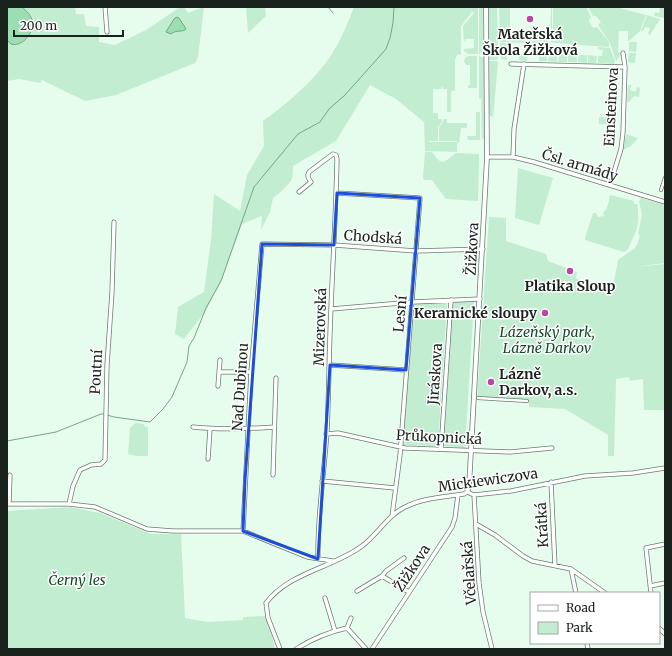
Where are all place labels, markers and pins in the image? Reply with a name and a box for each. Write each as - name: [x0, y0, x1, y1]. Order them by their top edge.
- marker: Mateřská Škola Žižková: [525, 14, 535, 24]
- place label: Mateřská Škola Žižková: [482, 25, 578, 59]
- marker: Platika Sloup: [565, 266, 575, 276]
- place label: Platika Sloup: [525, 277, 616, 295]
- place label: Keramické sloupy: [414, 304, 538, 322]
- marker: Keramické sloupy: [540, 308, 550, 318]
- place label: Lázně Darkov, a.s.: [499, 365, 577, 399]
- marker: Lázně Darkov, a.s.: [486, 377, 496, 387]

